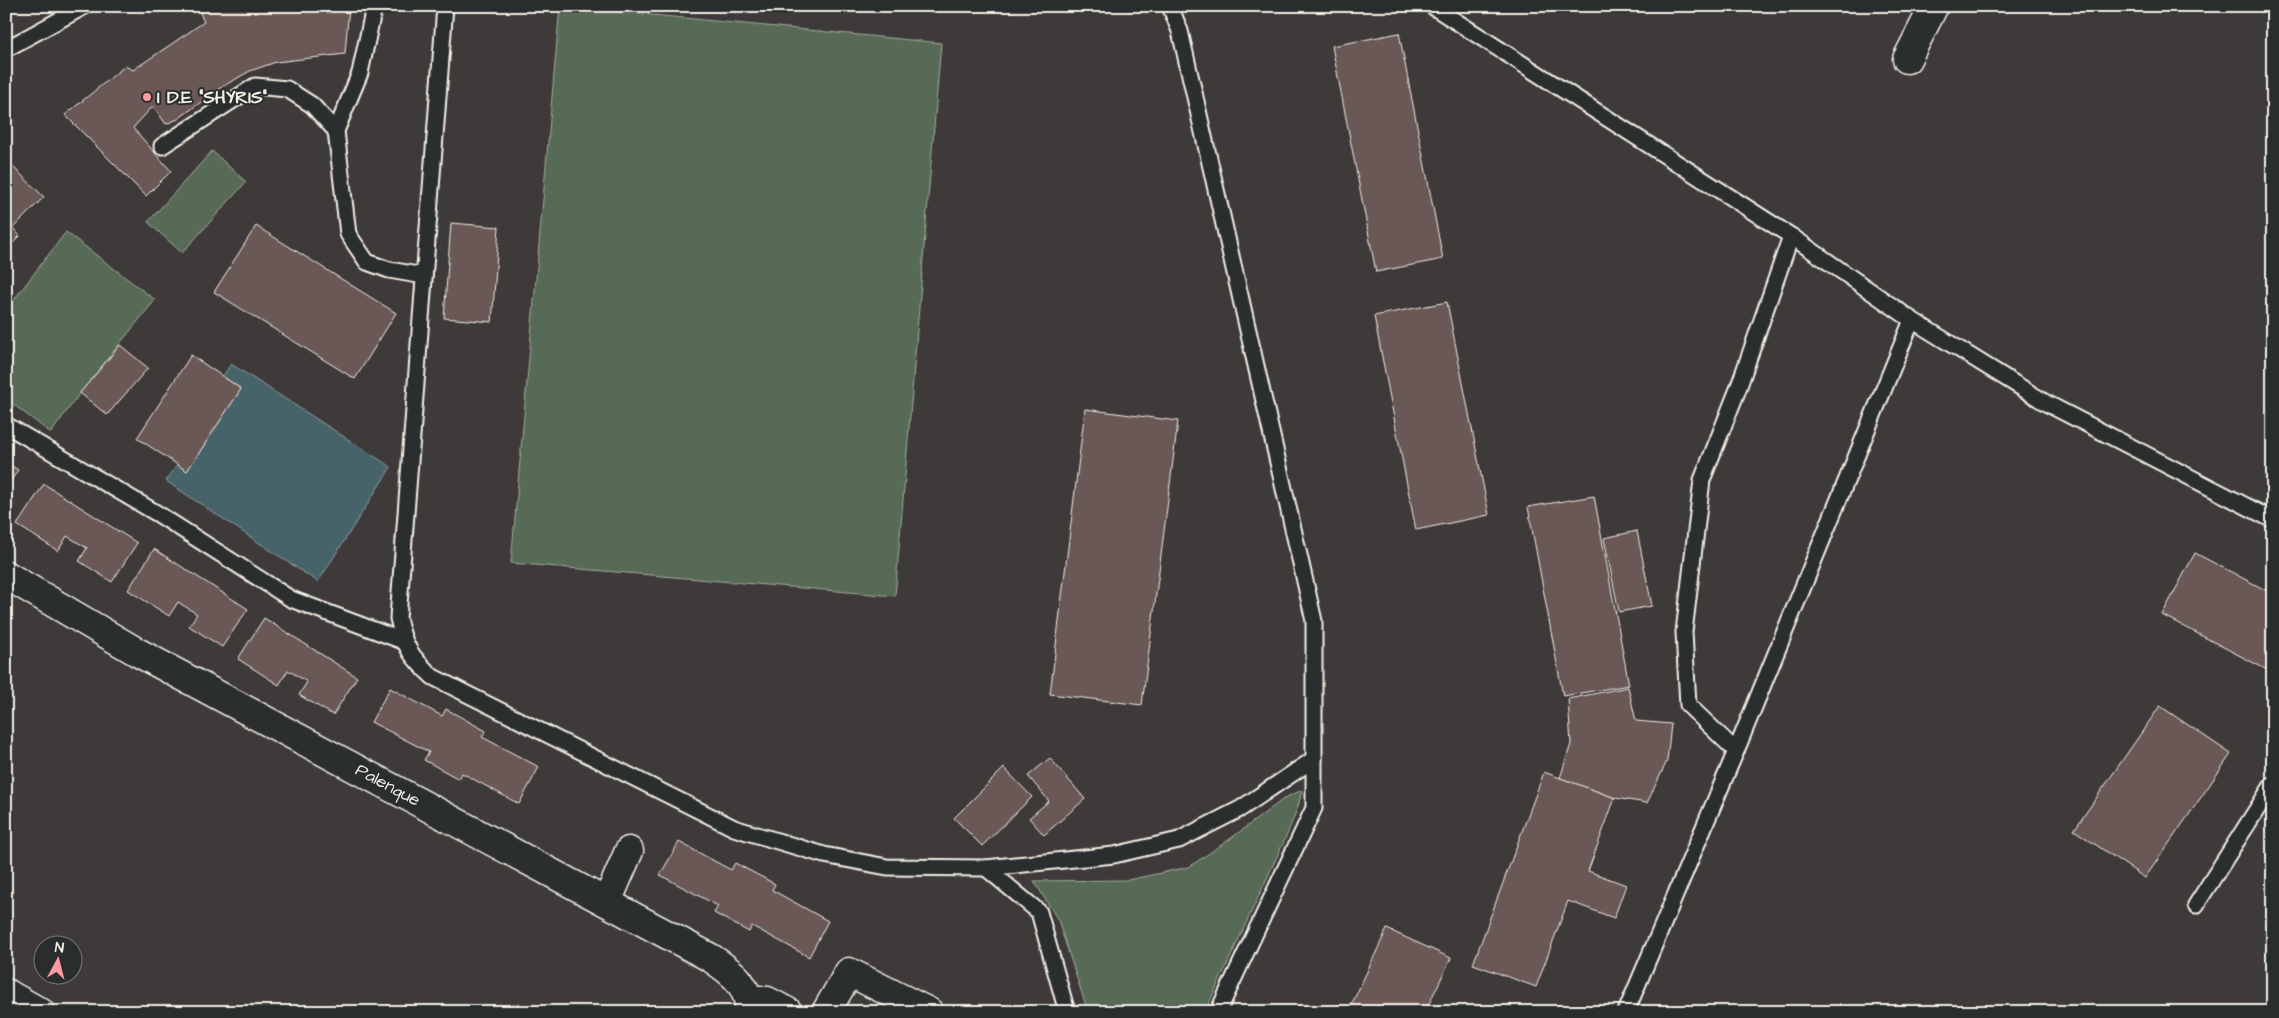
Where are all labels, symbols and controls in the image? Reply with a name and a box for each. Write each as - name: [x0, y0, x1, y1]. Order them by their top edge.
- place label: I D.E "SHYRIS": [157, 85, 267, 110]
- marker: I D.E "SHYRIS": [141, 91, 153, 103]
- street label: Palenque: [351, 757, 425, 813]
- north arrow: [32, 936, 82, 986]
- text: N: [54, 938, 65, 959]

